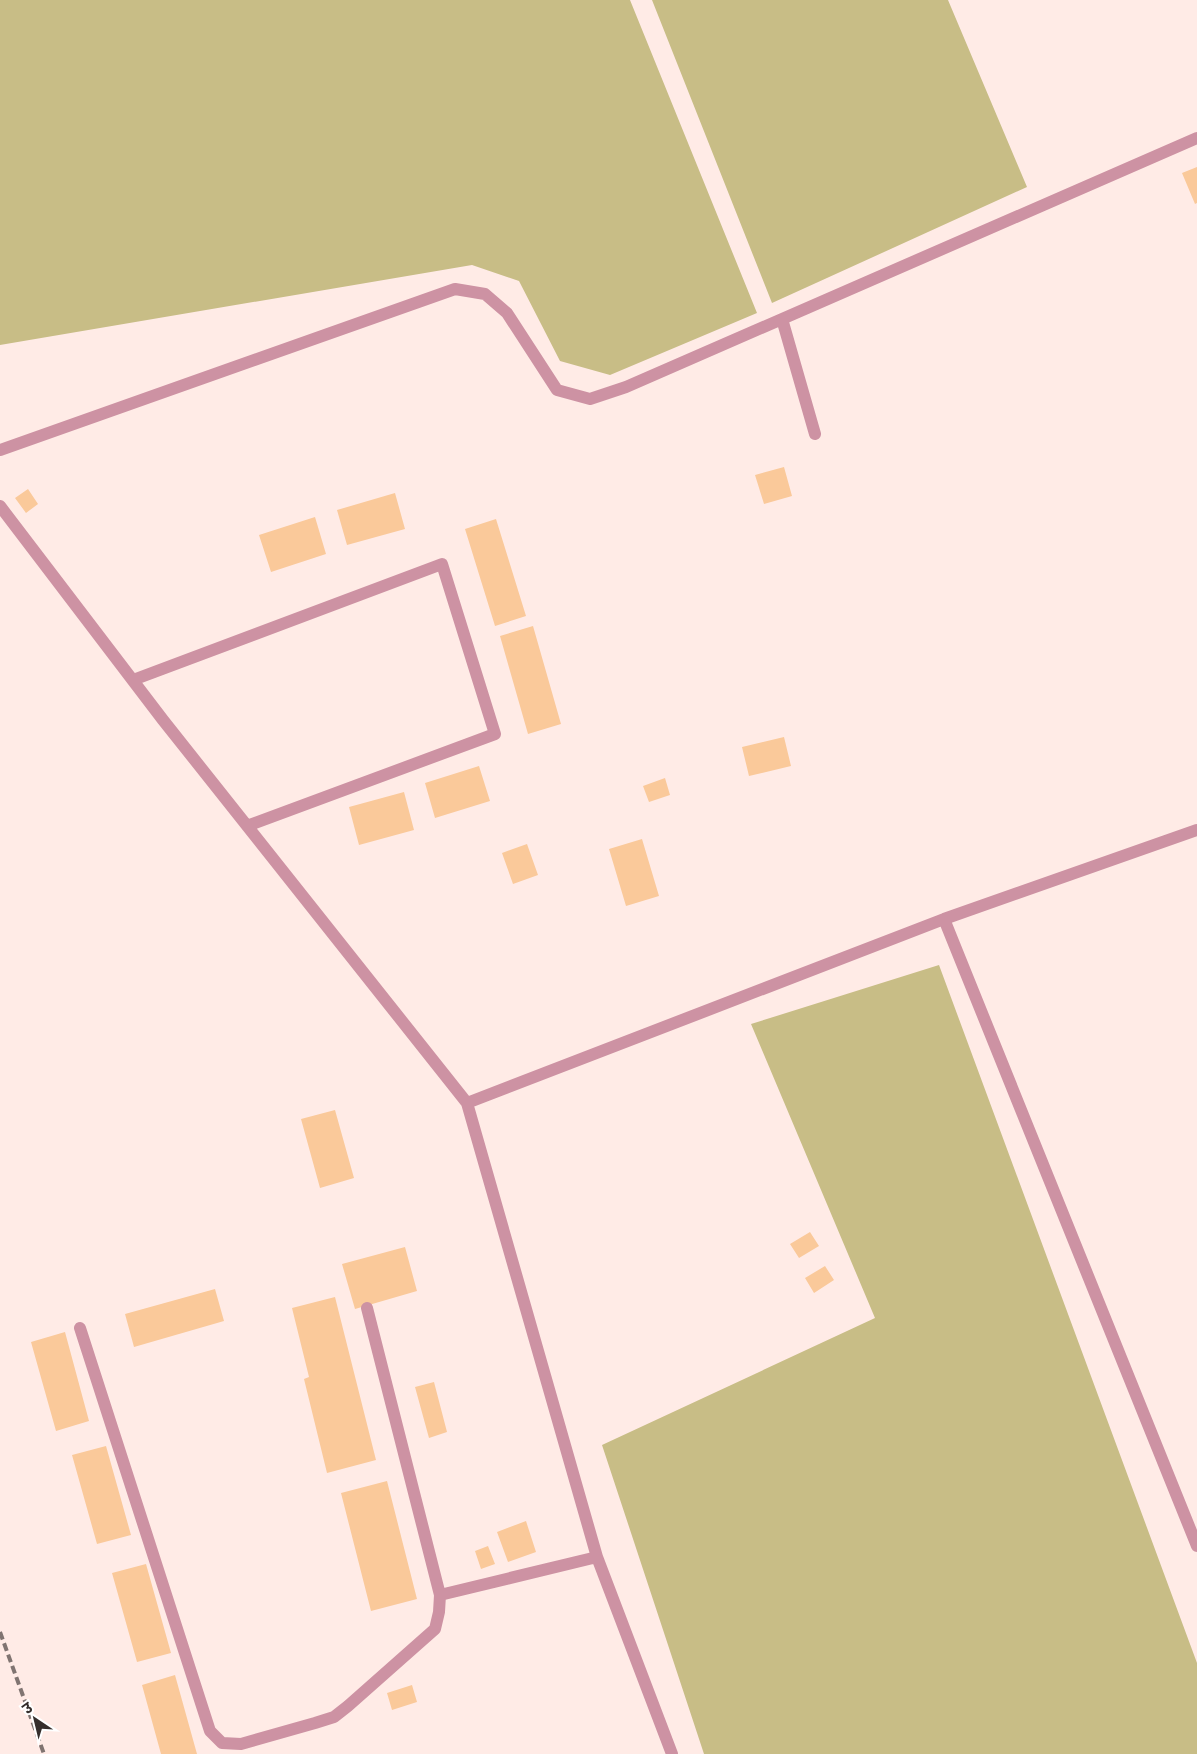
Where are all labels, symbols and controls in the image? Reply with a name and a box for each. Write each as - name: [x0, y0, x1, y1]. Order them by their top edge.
- north arrow: [10, 1694, 60, 1744]
- text: उ: [18, 1697, 37, 1719]

